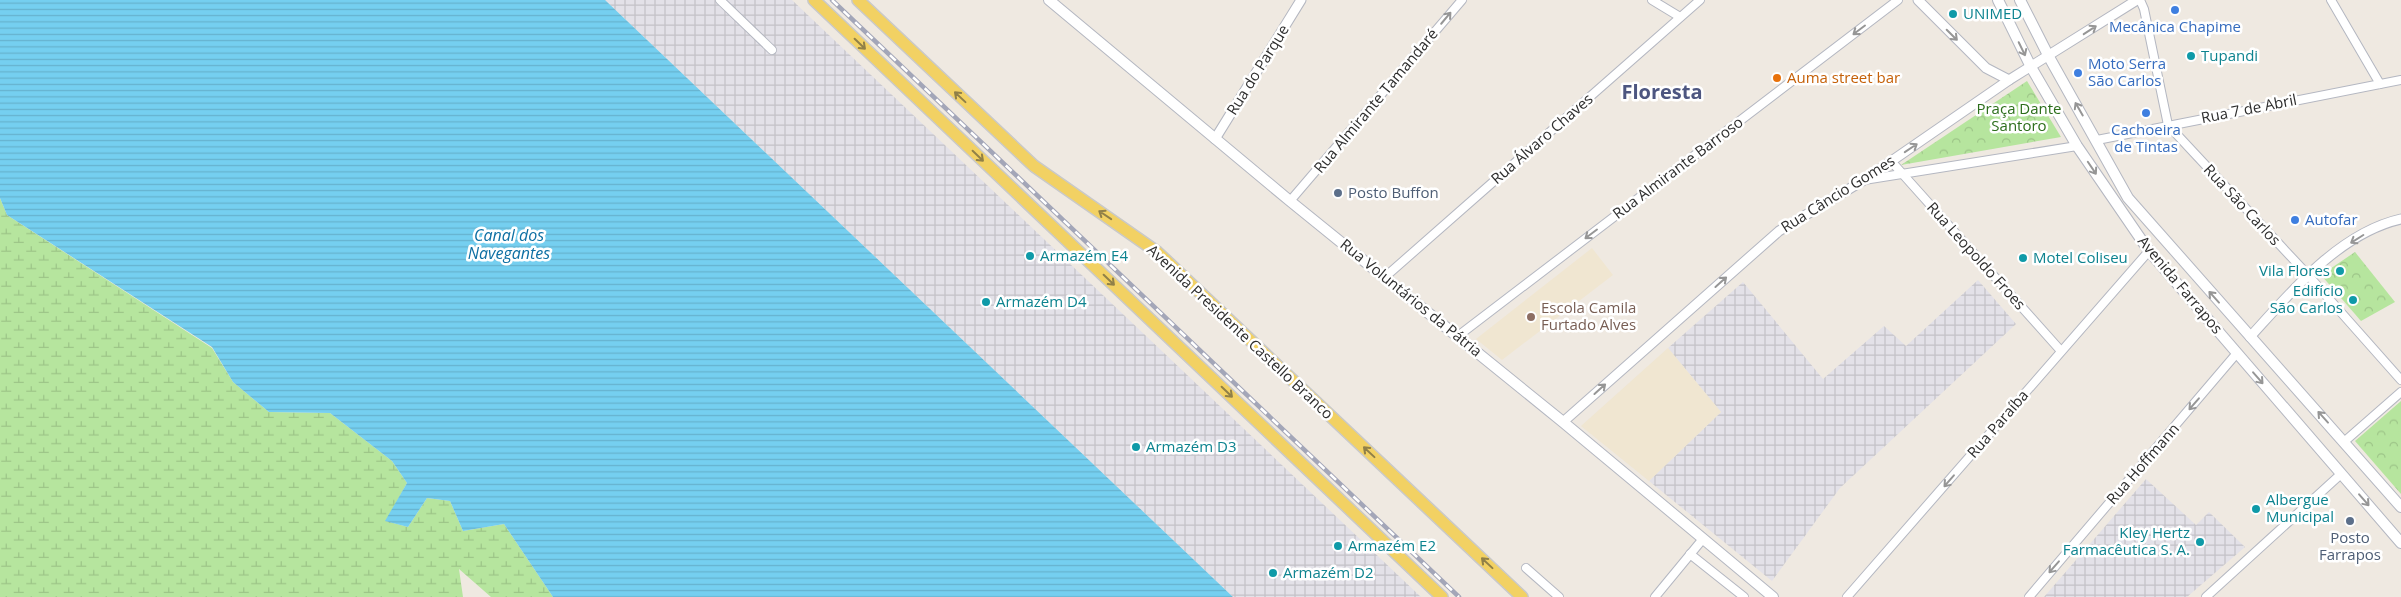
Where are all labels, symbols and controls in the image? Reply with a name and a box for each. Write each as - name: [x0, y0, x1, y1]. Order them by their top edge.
- place label: UNIMED: [1963, 3, 2022, 23]
- marker: Mecânica Chapime: [2169, 4, 2181, 16]
- marker: UNIMED: [1947, 8, 1959, 20]
- one-way arrow: [1441, 12, 1452, 25]
- place label: Mecânica Chapime: [2109, 16, 2241, 36]
- street label: Rua do Parque: [1221, 20, 1293, 118]
- street label: Rua Almirante Tamandaré: [1309, 24, 1442, 177]
- one-way arrow: [1853, 24, 1866, 35]
- one-way arrow: [2082, 25, 2096, 35]
- one-way arrow: [1946, 28, 1958, 40]
- one-way arrow: [854, 38, 867, 50]
- one-way arrow: [2018, 41, 2027, 56]
- place label: Tupandi: [2201, 45, 2258, 65]
- marker: Tupandi: [2185, 50, 2197, 62]
- place label: Moto Serra São Carlos: [2088, 53, 2166, 90]
- place label: Auma street bar: [1787, 67, 1900, 87]
- marker: Moto Serra São Carlos: [2072, 67, 2084, 79]
- marker: Auma street bar: [1771, 72, 1783, 84]
- district label: Floresta: [1621, 78, 1703, 105]
- street label: Rua Álvaro Chaves: [1486, 88, 1597, 188]
- street label: Rua 7 de Abril: [2199, 89, 2298, 127]
- one-way arrow: [954, 91, 967, 103]
- park label: Praça Dante Santoro: [1976, 98, 2062, 135]
- one-way arrow: [2074, 102, 2083, 117]
- marker: Cachoeira de Tintas: [2140, 107, 2152, 119]
- street label: Rua Almirante Barroso: [1608, 112, 1747, 223]
- place label: Cachoeira de Tintas: [2111, 119, 2181, 156]
- one-way arrow: [1903, 143, 1917, 153]
- one-way arrow: [972, 150, 985, 162]
- street label: Rua Câncio Gomes: [1777, 150, 1898, 236]
- street label: Rua São Carlos: [2200, 159, 2286, 249]
- one-way arrow: [2087, 161, 2097, 175]
- place label: Posto Buffon: [1348, 182, 1439, 202]
- marker: Posto Buffon: [1332, 187, 1344, 199]
- street label: Rua Leopoldo Froes: [1923, 197, 2031, 313]
- place label: Autofar: [2305, 209, 2358, 229]
- one-way arrow: [1098, 210, 1112, 220]
- marker: Autofar: [2289, 214, 2301, 226]
- water label: Canal dos Navegantes: [468, 224, 550, 264]
- one-way arrow: [1584, 229, 1598, 239]
- street label: Avenida Farrapos: [2134, 231, 2228, 337]
- street label: Rua Voluntários da Pátria: [1337, 234, 1487, 361]
- one-way arrow: [2350, 234, 2364, 244]
- street label: Avenida Presidente Castello Branco: [1143, 240, 1338, 423]
- place label: Armazém E4: [1040, 245, 1128, 265]
- place label: Motel Coliseu: [2033, 247, 2128, 267]
- marker: Armazém E4: [1024, 250, 1036, 262]
- marker: Motel Coliseu: [2017, 252, 2029, 264]
- place label: Vila Flores: [2259, 260, 2330, 280]
- marker: Vila Flores: [2334, 265, 2346, 277]
- one-way arrow: [1102, 274, 1115, 286]
- one-way arrow: [1715, 276, 1728, 287]
- place label: Edifício São Carlos: [2270, 280, 2343, 317]
- one-way arrow: [2208, 290, 2220, 303]
- place label: Armazém D4: [996, 291, 1087, 311]
- marker: Edifício São Carlos: [2347, 294, 2359, 306]
- marker: Armazém D4: [980, 296, 992, 308]
- place label: Escola Camila Furtado Alves: [1541, 297, 1636, 334]
- marker: Escola Camila Furtado Alves: [1525, 311, 1537, 323]
- one-way arrow: [2253, 371, 2264, 384]
- one-way arrow: [1593, 384, 1606, 395]
- street label: Rua Paraíba: [1962, 385, 2032, 462]
- one-way arrow: [1220, 386, 1233, 398]
- one-way arrow: [2189, 397, 2200, 410]
- one-way arrow: [2317, 411, 2329, 424]
- street label: Rua Hoffmann: [2101, 418, 2183, 508]
- place label: Armazém D3: [1146, 436, 1237, 456]
- marker: Armazém D3: [1130, 441, 1142, 453]
- one-way arrow: [1362, 446, 1375, 458]
- one-way arrow: [1943, 474, 1954, 487]
- place label: Albergue Municipal: [2266, 489, 2334, 526]
- one-way arrow: [2359, 494, 2370, 507]
- marker: Albergue Municipal: [2250, 503, 2262, 515]
- marker: Posto Farrapos: [2344, 515, 2356, 527]
- place label: Kley Hertz Farmacêutica S. A.: [2063, 522, 2190, 559]
- place label: Posto Farrapos: [2319, 527, 2381, 564]
- place label: Armazém E2: [1348, 535, 1436, 555]
- marker: Kley Hertz Farmacêutica S. A.: [2194, 536, 2206, 548]
- marker: Armazém E2: [1332, 540, 1344, 552]
- one-way arrow: [1480, 557, 1493, 569]
- one-way arrow: [2049, 560, 2060, 573]
- place label: Armazém D2: [1283, 562, 1374, 582]
- marker: Armazém D2: [1267, 567, 1279, 579]

